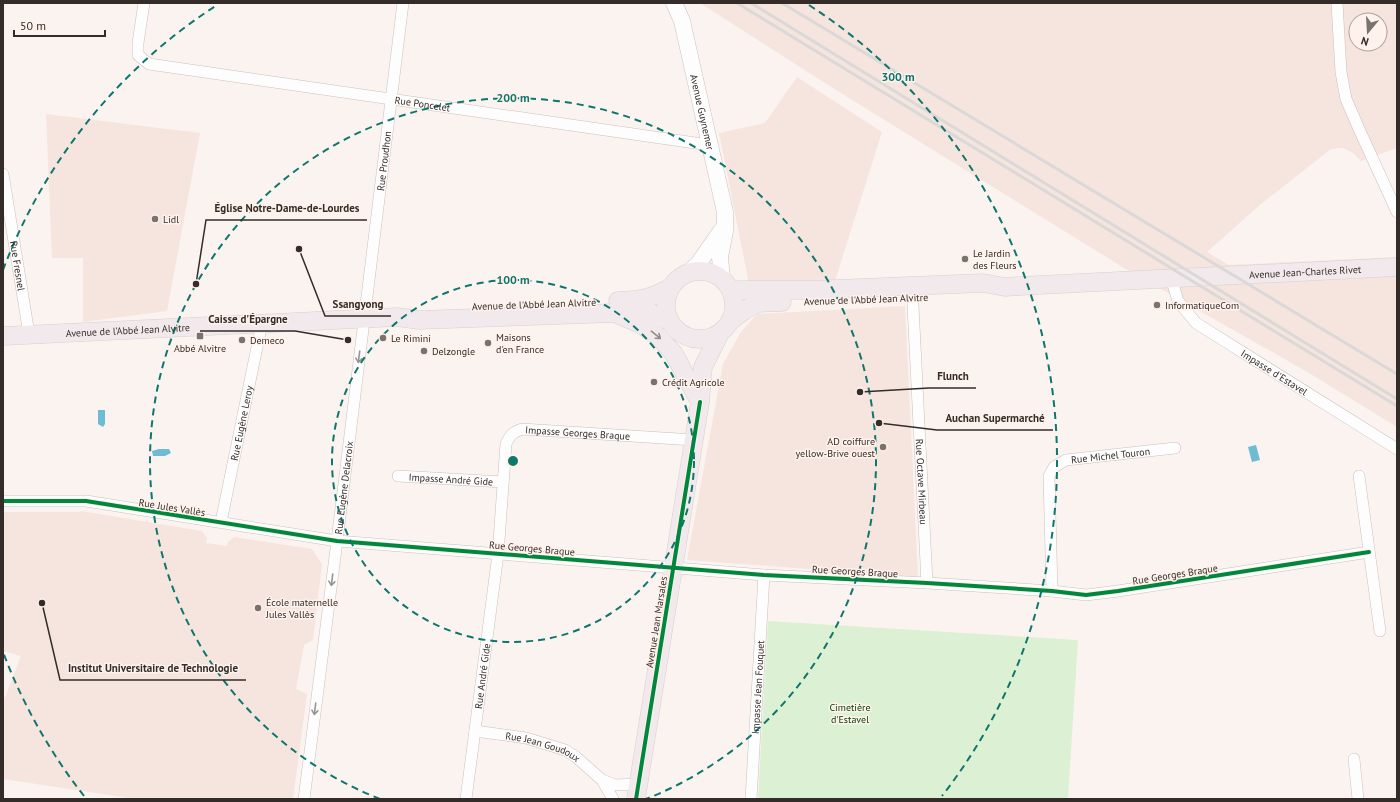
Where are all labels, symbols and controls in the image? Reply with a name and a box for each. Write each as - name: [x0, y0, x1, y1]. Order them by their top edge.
- scale bar: [14, 12, 105, 38]
- north arrow: [1348, 12, 1388, 52]
- text: 50 m: [20, 18, 46, 33]
- text: N: [1359, 34, 1371, 49]
- text: 300 m: [881, 69, 915, 84]
- street label: Avenue Guynemer: [687, 73, 717, 152]
- text: 200 m: [496, 90, 530, 105]
- street label: Rue Poncelet: [394, 94, 452, 115]
- street label: Rue Proudhon: [374, 130, 394, 192]
- callout: Église Notre-Dame-de-Lourdes: [206, 197, 367, 220]
- text: Église Notre-Dame-de-Lourdes: [215, 201, 360, 215]
- place label: Lidl: [163, 213, 179, 226]
- marker: Lidl: [150, 214, 160, 224]
- street label: Rue Fresnel: [7, 240, 28, 292]
- place label: Le Jardin des Fleurs: [973, 247, 1017, 272]
- marker: Le Jardin des Fleurs: [960, 254, 970, 264]
- street label: Avenue Jean-Charles Rivet: [1249, 263, 1362, 281]
- text: 100 m: [496, 272, 530, 287]
- street label: Avenue de l'Abbé Jean Alvitre: [804, 291, 928, 308]
- callout: Ssangyong: [325, 293, 391, 316]
- street label: Avenue de l'Abbé Jean Alvitre: [472, 296, 596, 313]
- text: Ssangyong: [333, 297, 383, 311]
- place label: InformatiqueCom: [1165, 299, 1239, 312]
- marker: InformatiqueCom: [1152, 300, 1162, 310]
- callout: Caisse d'Épargne: [200, 308, 295, 331]
- text: Caisse d'Épargne: [208, 312, 288, 326]
- street label: Avenue de l'Abbé Jean Alvitre: [65, 321, 190, 340]
- marker: Abbé Alvitre: [195, 331, 205, 341]
- place label: Maisons d'en France: [496, 331, 544, 356]
- one-way arrow: [650, 331, 661, 340]
- place label: Le Rimini: [391, 332, 431, 345]
- marker: Le Rimini: [378, 333, 388, 343]
- place label: Demeco: [250, 334, 284, 347]
- marker: Demeco: [237, 335, 247, 345]
- marker: Maisons d'en France: [483, 338, 493, 348]
- place label: Abbé Alvitre: [174, 342, 226, 355]
- place label: Delzongle: [432, 345, 475, 358]
- marker: Delzongle: [419, 346, 429, 356]
- street label: Impasse d'Estavel: [1239, 347, 1310, 398]
- one-way arrow: [355, 350, 363, 363]
- callout: Flunch: [929, 365, 976, 388]
- text: Flunch: [937, 369, 969, 383]
- place label: Crédit Agricole: [662, 376, 725, 389]
- marker: Crédit Agricole: [649, 377, 659, 387]
- street label: Rue Eugène Leroy: [228, 384, 256, 462]
- callout: Auchan Supermarché: [937, 407, 1053, 430]
- text: Auchan Supermarché: [945, 411, 1045, 425]
- street label: Impasse Georges Braque: [525, 423, 630, 443]
- place label: AD coiffure yellow-Brive ouest: [796, 435, 876, 460]
- street label: Rue Octave Mirbeau: [913, 438, 930, 525]
- street label: Rue Eugène Delacroix: [332, 440, 356, 535]
- marker: AD coiffure yellow-Brive ouest: [878, 442, 888, 452]
- street label: Rue Michel Touron: [1070, 445, 1151, 466]
- centre of rings: [506, 454, 520, 468]
- street label: Impasse André Gide: [408, 471, 493, 488]
- street label: Rue Jules Vallès: [138, 496, 206, 519]
- street label: Rue Georges Braque: [488, 538, 575, 559]
- street label: Rue Georges Braque: [1131, 561, 1219, 588]
- street label: Rue Georges Braque: [812, 563, 898, 580]
- one-way arrow: [328, 573, 336, 586]
- street label: Avenue Jean Marsales: [643, 575, 670, 669]
- place label: École maternelle Jules Vallès: [265, 596, 338, 621]
- marker: École maternelle Jules Vallès: [253, 603, 263, 613]
- street label: Impasse Jean Fouquet: [749, 639, 767, 734]
- street label: Rue André Gide: [472, 643, 493, 710]
- callout: Institut Universitaire de Technologie: [60, 657, 246, 680]
- text: Institut Universitaire de Technologie: [68, 661, 238, 675]
- park label: Cimetière d'Estavel: [829, 701, 871, 726]
- one-way arrow: [311, 702, 319, 715]
- street label: Rue Jean Goudoux: [505, 729, 583, 765]

